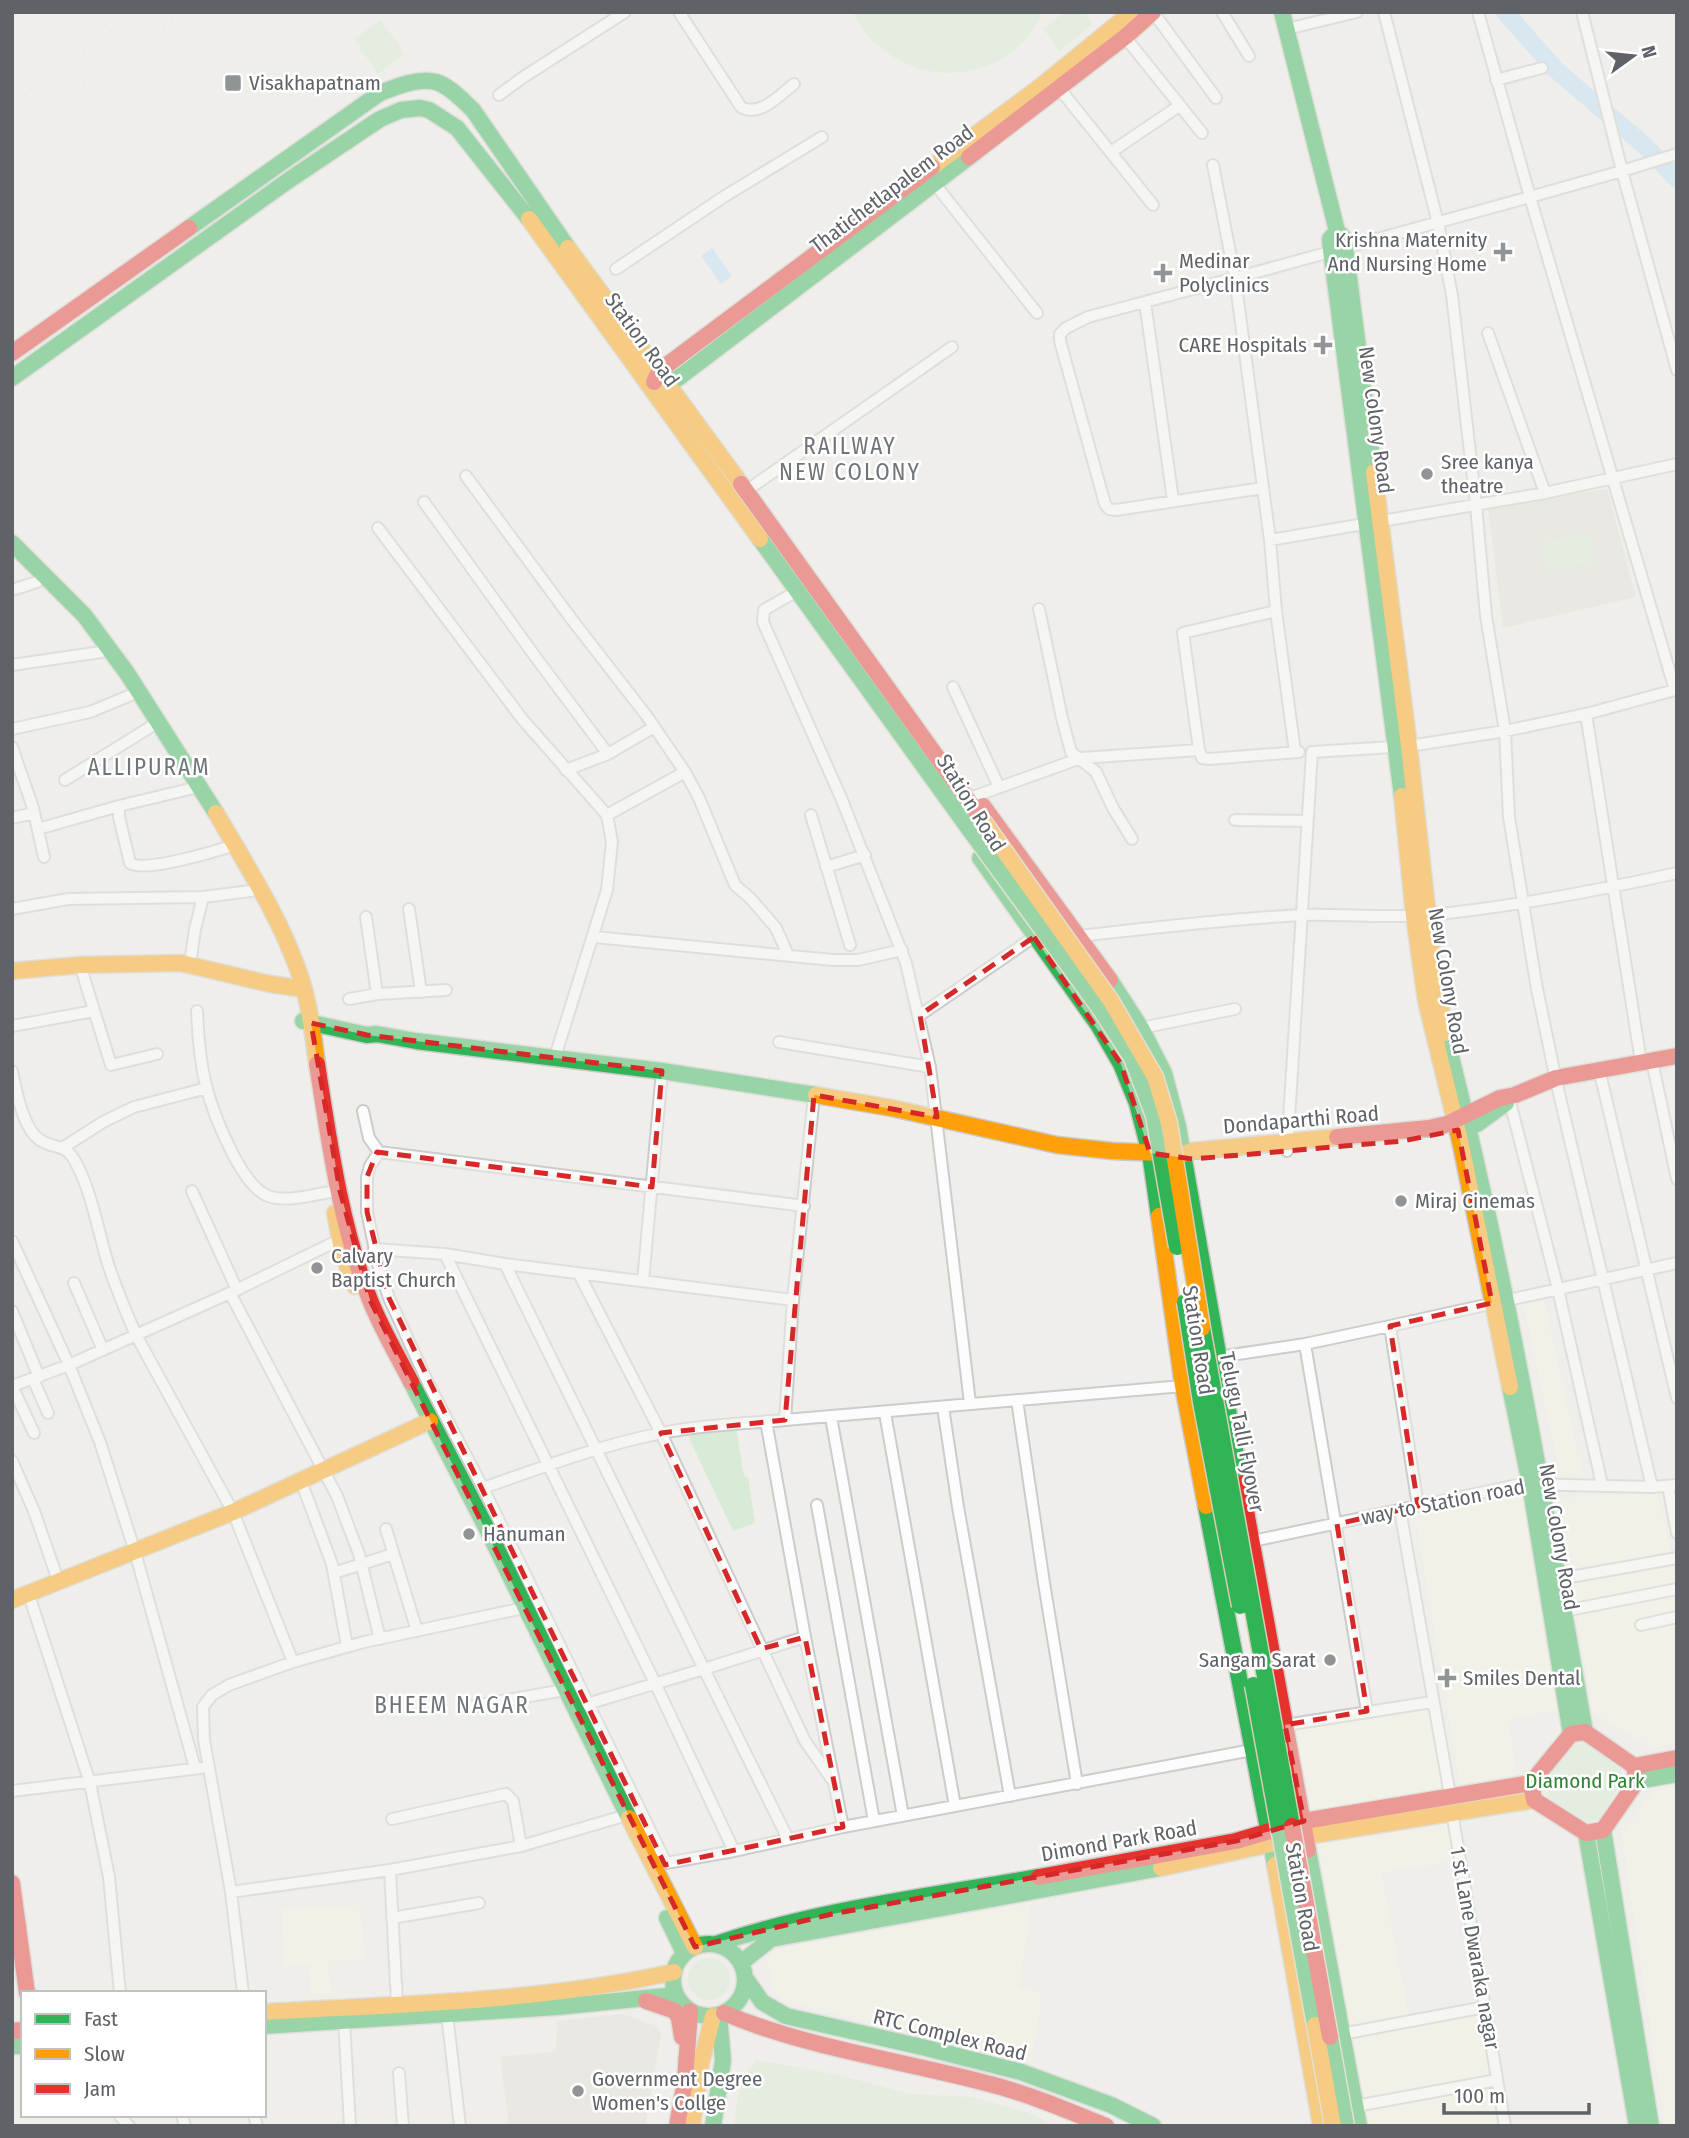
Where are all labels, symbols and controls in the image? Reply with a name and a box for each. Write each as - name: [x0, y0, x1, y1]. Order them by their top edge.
- north arrow: [1598, 21, 1668, 91]
- text: N: [1636, 43, 1662, 60]
- place label: Visakhapatnam: [249, 70, 381, 96]
- marker: Visakhapatnam: [223, 73, 243, 93]
- street label: Thatichetlapalem Road: [805, 119, 979, 259]
- place label: Krishna Maternity And Nursing Home: [1328, 227, 1488, 277]
- marker: Krishna Maternity And Nursing Home: [1493, 242, 1513, 262]
- place label: Medinar Polyclinics: [1179, 248, 1269, 298]
- marker: Medinar Polyclinics: [1153, 263, 1173, 283]
- street label: Station Road: [599, 288, 685, 392]
- place label: CARE Hospitals: [1179, 332, 1307, 358]
- marker: CARE Hospitals: [1313, 335, 1333, 355]
- street label: New Colony Road: [1353, 345, 1399, 495]
- district label: RAILWAY NEW COLONY: [779, 432, 921, 486]
- place label: Sree kanya theatre: [1441, 449, 1534, 499]
- marker: Sree kanya theatre: [1419, 466, 1435, 482]
- street label: Station Road: [931, 749, 1011, 857]
- district label: ALLIPURAM: [87, 753, 211, 781]
- street label: New Colony Road: [1422, 906, 1474, 1056]
- street label: Dondaparthi Road: [1222, 1100, 1380, 1140]
- place label: Miraj Cinemas: [1415, 1188, 1535, 1214]
- marker: Miraj Cinemas: [1393, 1193, 1409, 1209]
- place label: Calvary Baptist Church: [331, 1243, 456, 1293]
- marker: Calvary Baptist Church: [309, 1260, 325, 1276]
- street label: Station Road: [1177, 1284, 1219, 1396]
- street label: Telugu Talli Flyover: [1214, 1350, 1270, 1515]
- street label: New Colony Road: [1533, 1462, 1585, 1612]
- street label: way to Station road: [1359, 1473, 1527, 1531]
- place label: Hanuman: [483, 1521, 566, 1547]
- marker: Hanuman: [461, 1526, 477, 1542]
- place label: Sangam Sarat: [1199, 1647, 1316, 1673]
- marker: Sangam Sarat: [1322, 1652, 1338, 1668]
- place label: Smiles Dental: [1463, 1665, 1581, 1691]
- marker: Smiles Dental: [1437, 1668, 1457, 1688]
- district label: BHEEM NAGAR: [374, 1691, 530, 1719]
- park label: Diamond Park: [1525, 1768, 1645, 1794]
- street label: Dimond Park Road: [1039, 1815, 1199, 1867]
- street label: Station Road: [1280, 1840, 1324, 1954]
- street label: 1 st Lane Dwaraka nagar: [1444, 1845, 1506, 2052]
- legend: [21, 1991, 266, 2117]
- street label: RTC Complex Road: [870, 2003, 1030, 2067]
- text: Fast: [84, 2006, 118, 2032]
- text: Slow: [84, 2041, 125, 2067]
- place label: Government Degree Women's Collge: [592, 2066, 762, 2116]
- scale bar: [1444, 2072, 1589, 2116]
- text: Jam: [84, 2076, 116, 2102]
- marker: Government Degree Women's Collge: [570, 2083, 586, 2099]
- text: 100 m: [1454, 2083, 1505, 2109]

